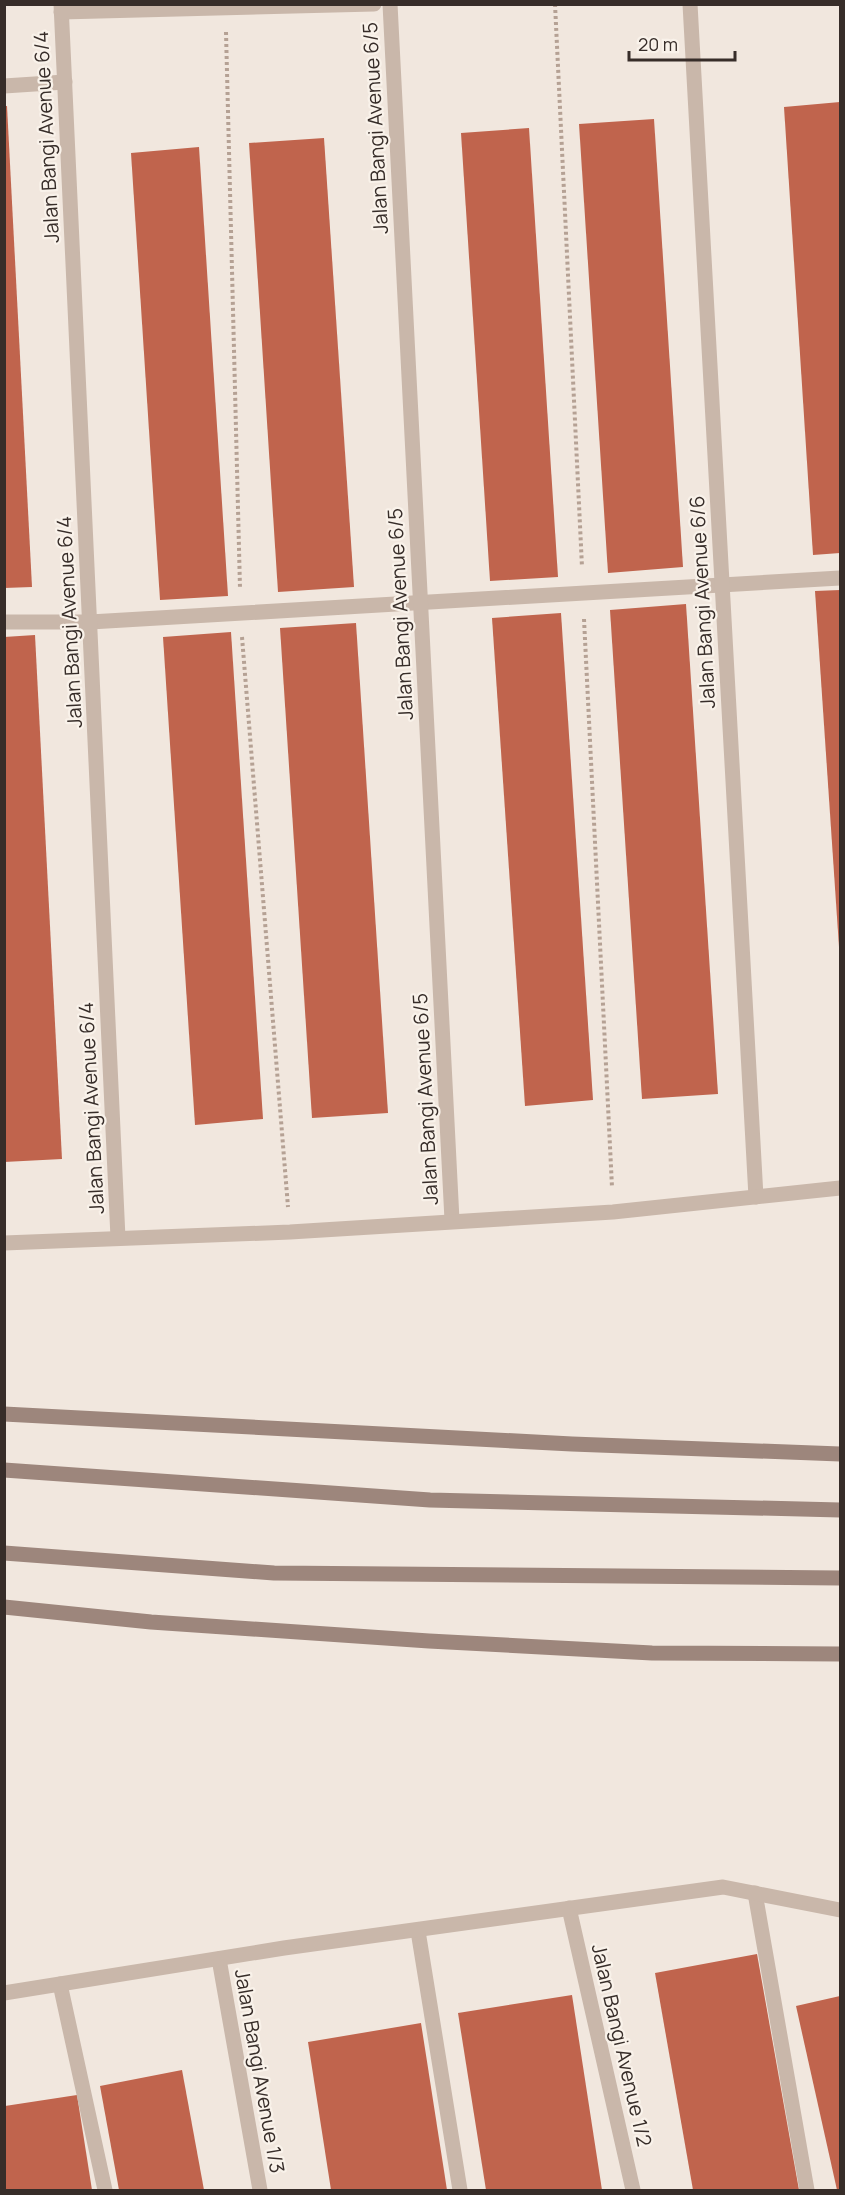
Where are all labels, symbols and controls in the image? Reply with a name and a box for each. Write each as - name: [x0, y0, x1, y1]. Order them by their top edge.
- street label: Jalan Bangi Avenue 6/5: [356, 21, 394, 235]
- scale bar: [629, 24, 736, 62]
- street label: Jalan Bangi Avenue 6/4: [27, 30, 65, 244]
- text: 20 m: [638, 32, 678, 56]
- street label: Jalan Bangi Avenue 6/6: [683, 495, 721, 709]
- street label: Jalan Bangi Avenue 6/5: [381, 507, 419, 721]
- street label: Jalan Bangi Avenue 6/4: [50, 515, 88, 729]
- street label: Jalan Bangi Avenue 6/5: [406, 992, 444, 1206]
- street label: Jalan Bangi Avenue 6/4: [72, 1001, 110, 1215]
- street label: Jalan Bangi Avenue 1/2: [586, 1941, 658, 2149]
- street label: Jalan Bangi Avenue 1/3: [229, 1967, 291, 2175]

